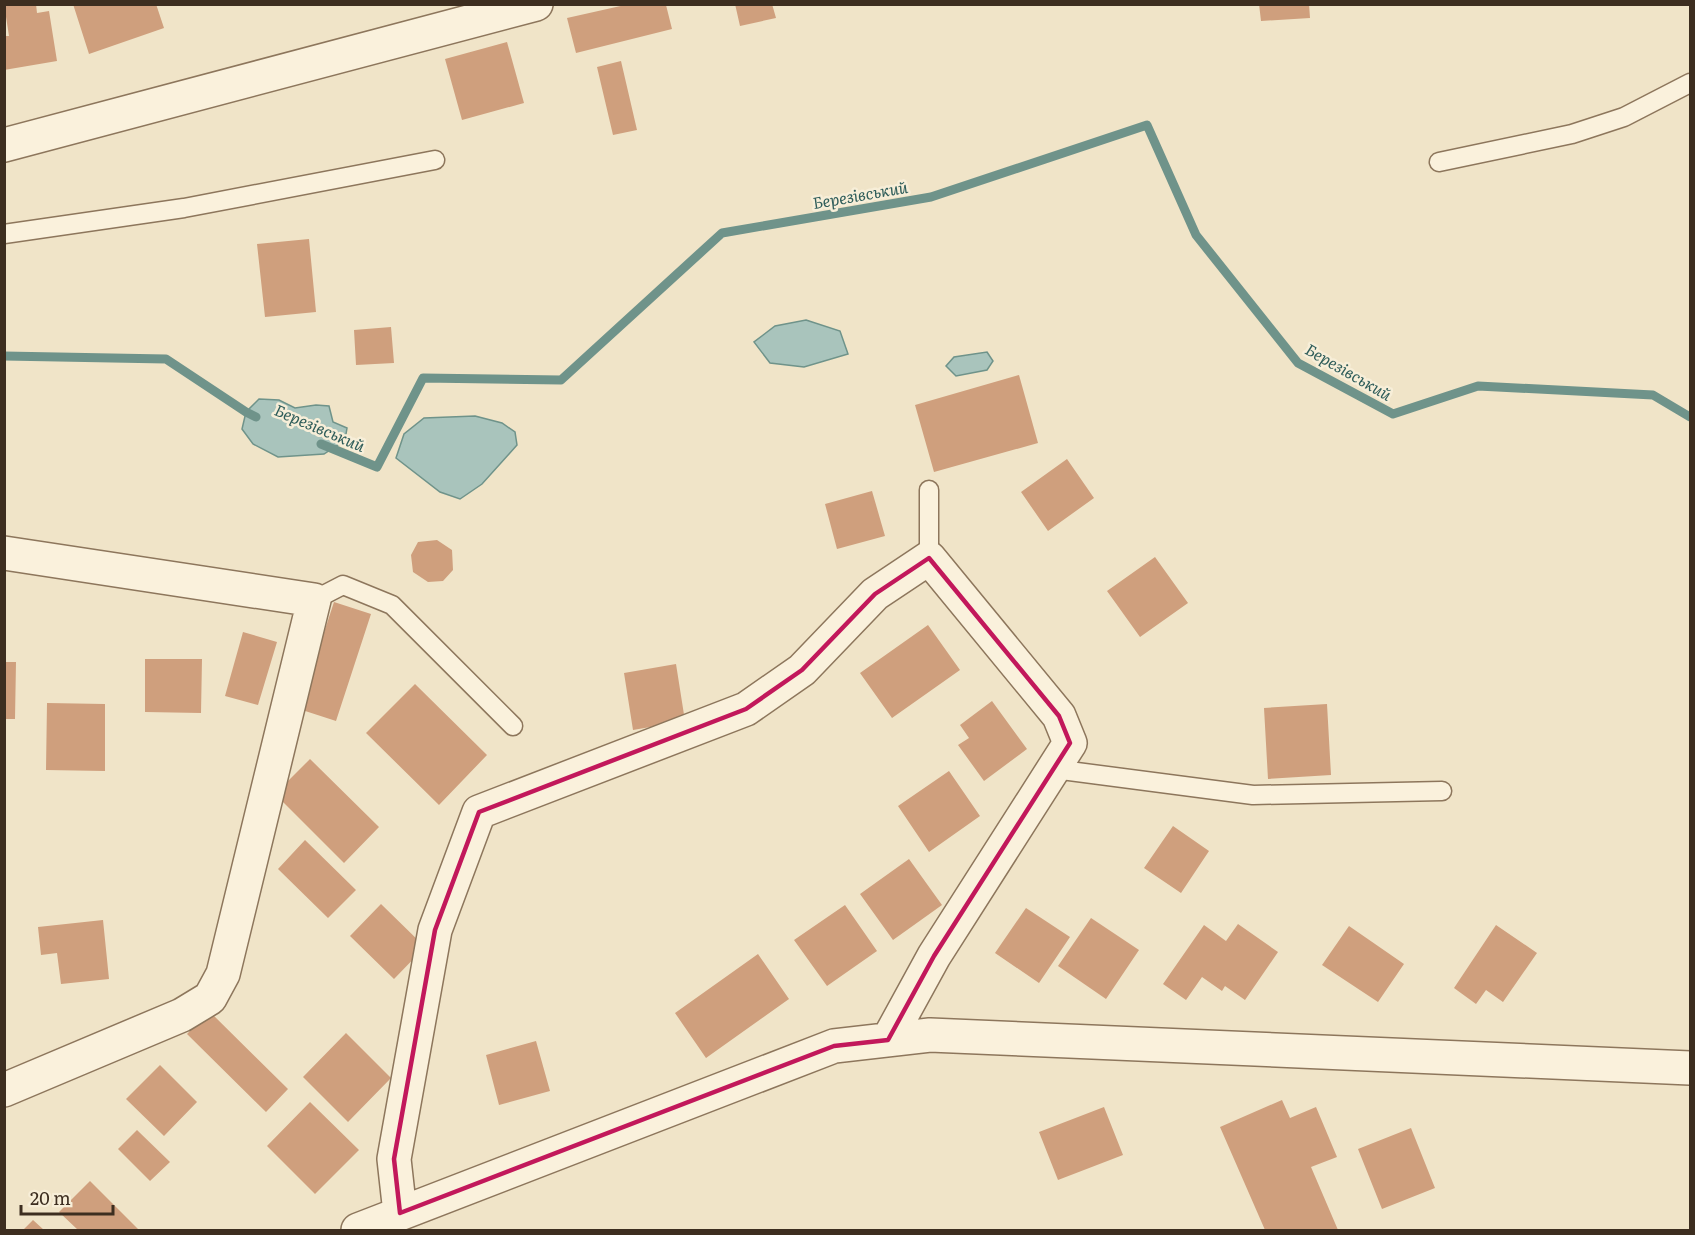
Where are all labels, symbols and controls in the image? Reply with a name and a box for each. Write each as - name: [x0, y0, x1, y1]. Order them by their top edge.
- water label: Березівський: [810, 174, 910, 214]
- water label: Березівський: [1301, 337, 1397, 406]
- water label: Березівський: [271, 397, 370, 457]
- scale bar: [21, 1178, 112, 1216]
- text: 20 m: [30, 1184, 71, 1211]

